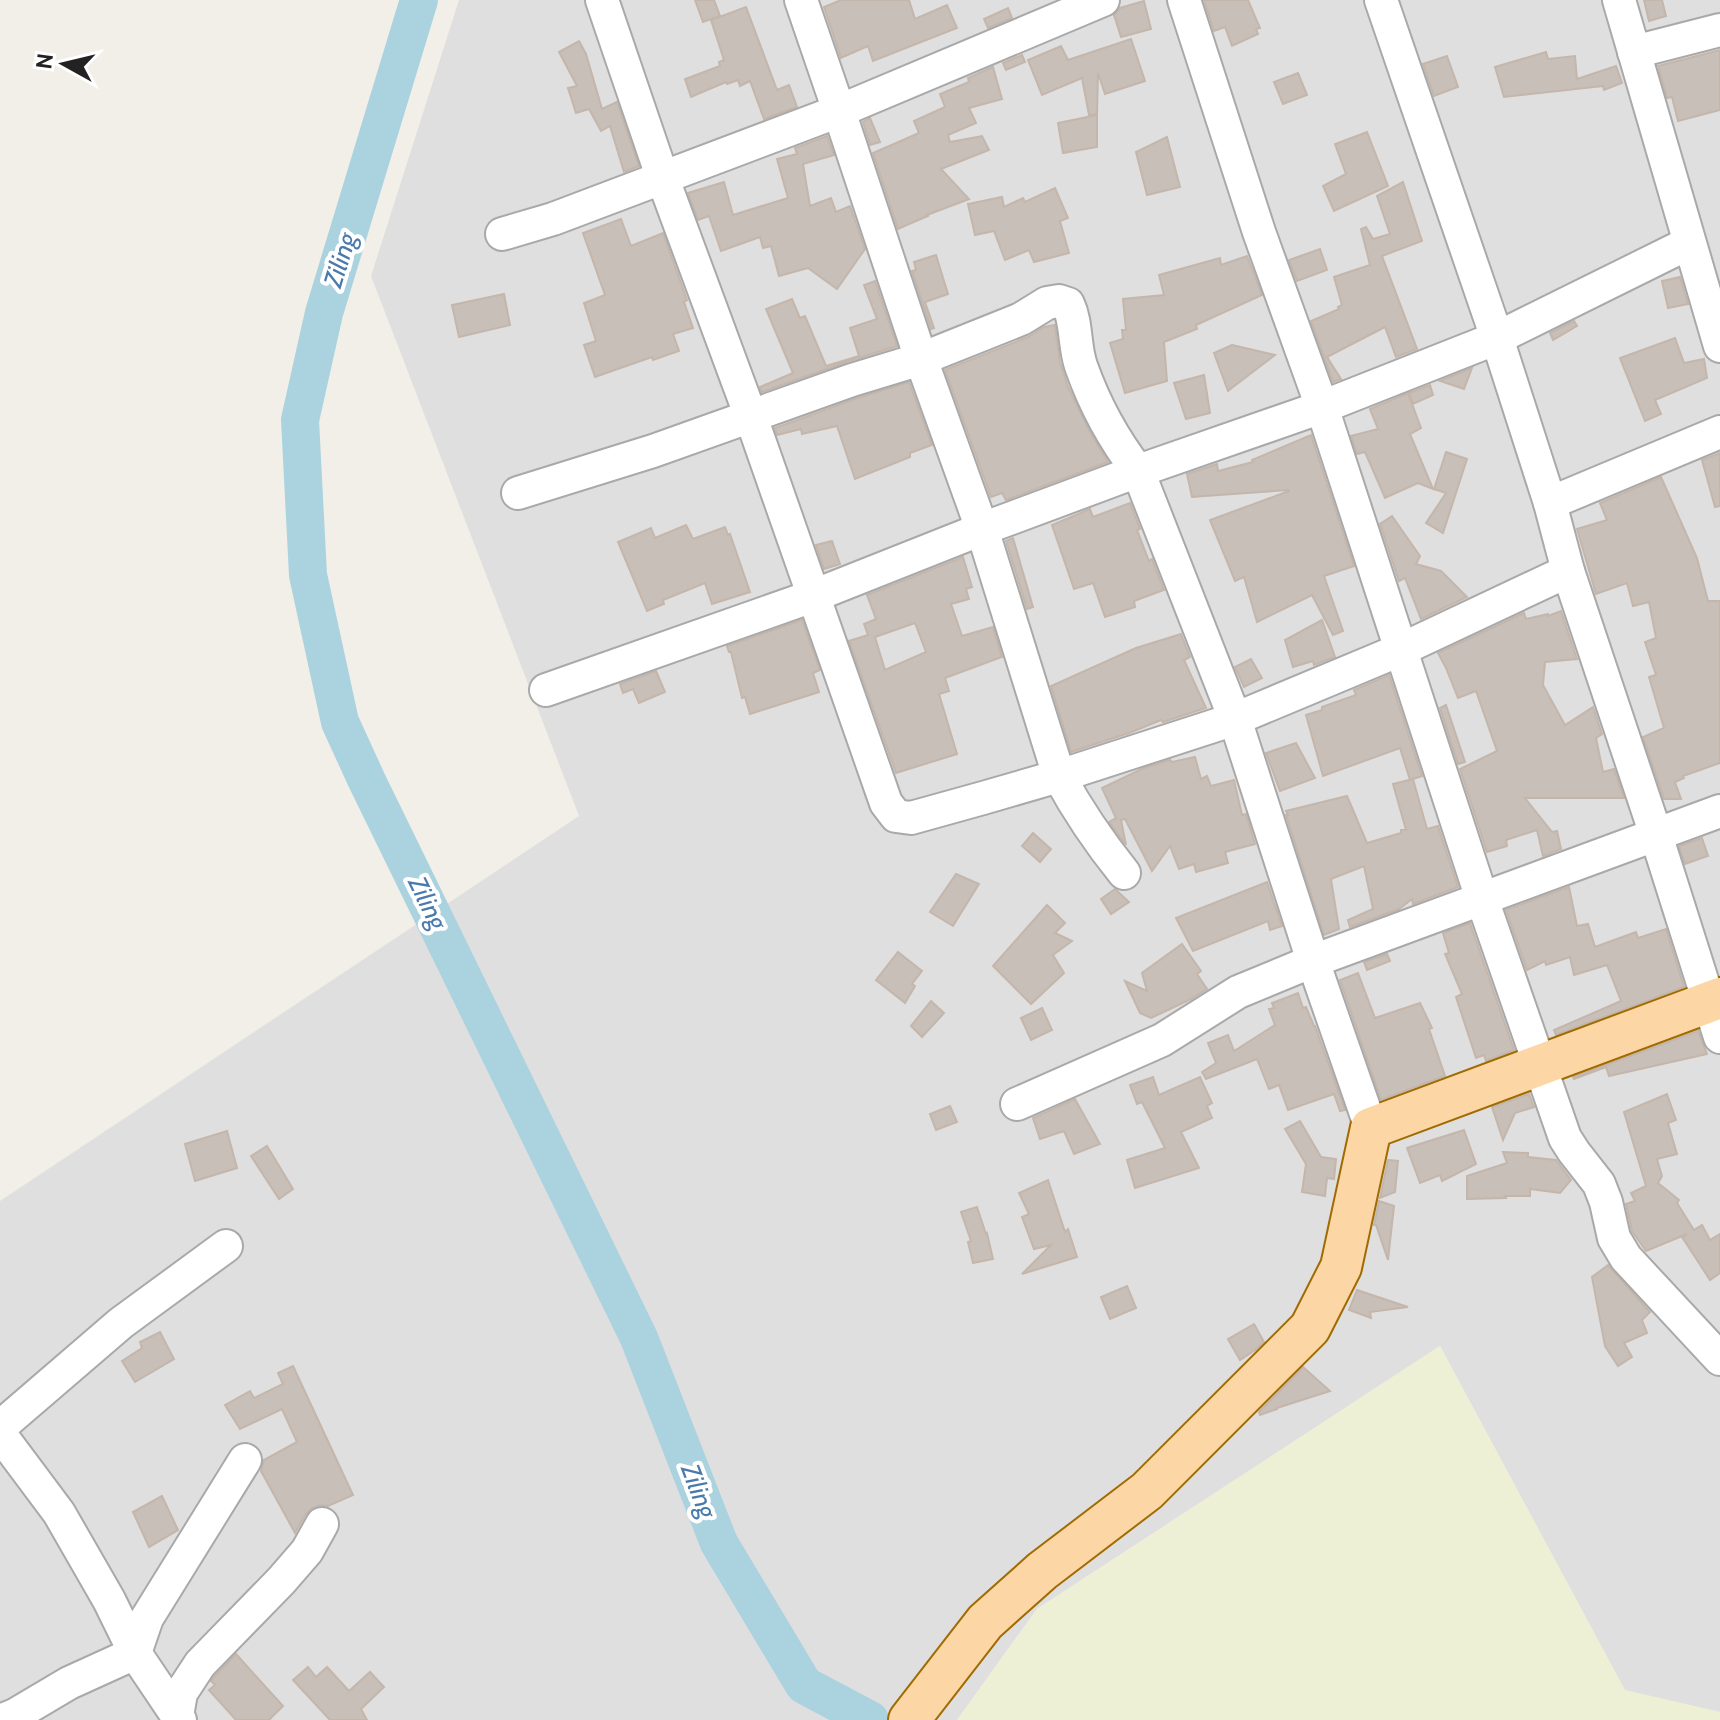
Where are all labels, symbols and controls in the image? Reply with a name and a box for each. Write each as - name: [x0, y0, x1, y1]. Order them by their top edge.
- north arrow: [24, 24, 104, 104]
- text: N: [30, 52, 59, 71]
- water label: Ziling: [316, 228, 364, 293]
- water label: Ziling: [401, 869, 455, 936]
- water label: Ziling: [673, 1458, 724, 1524]

